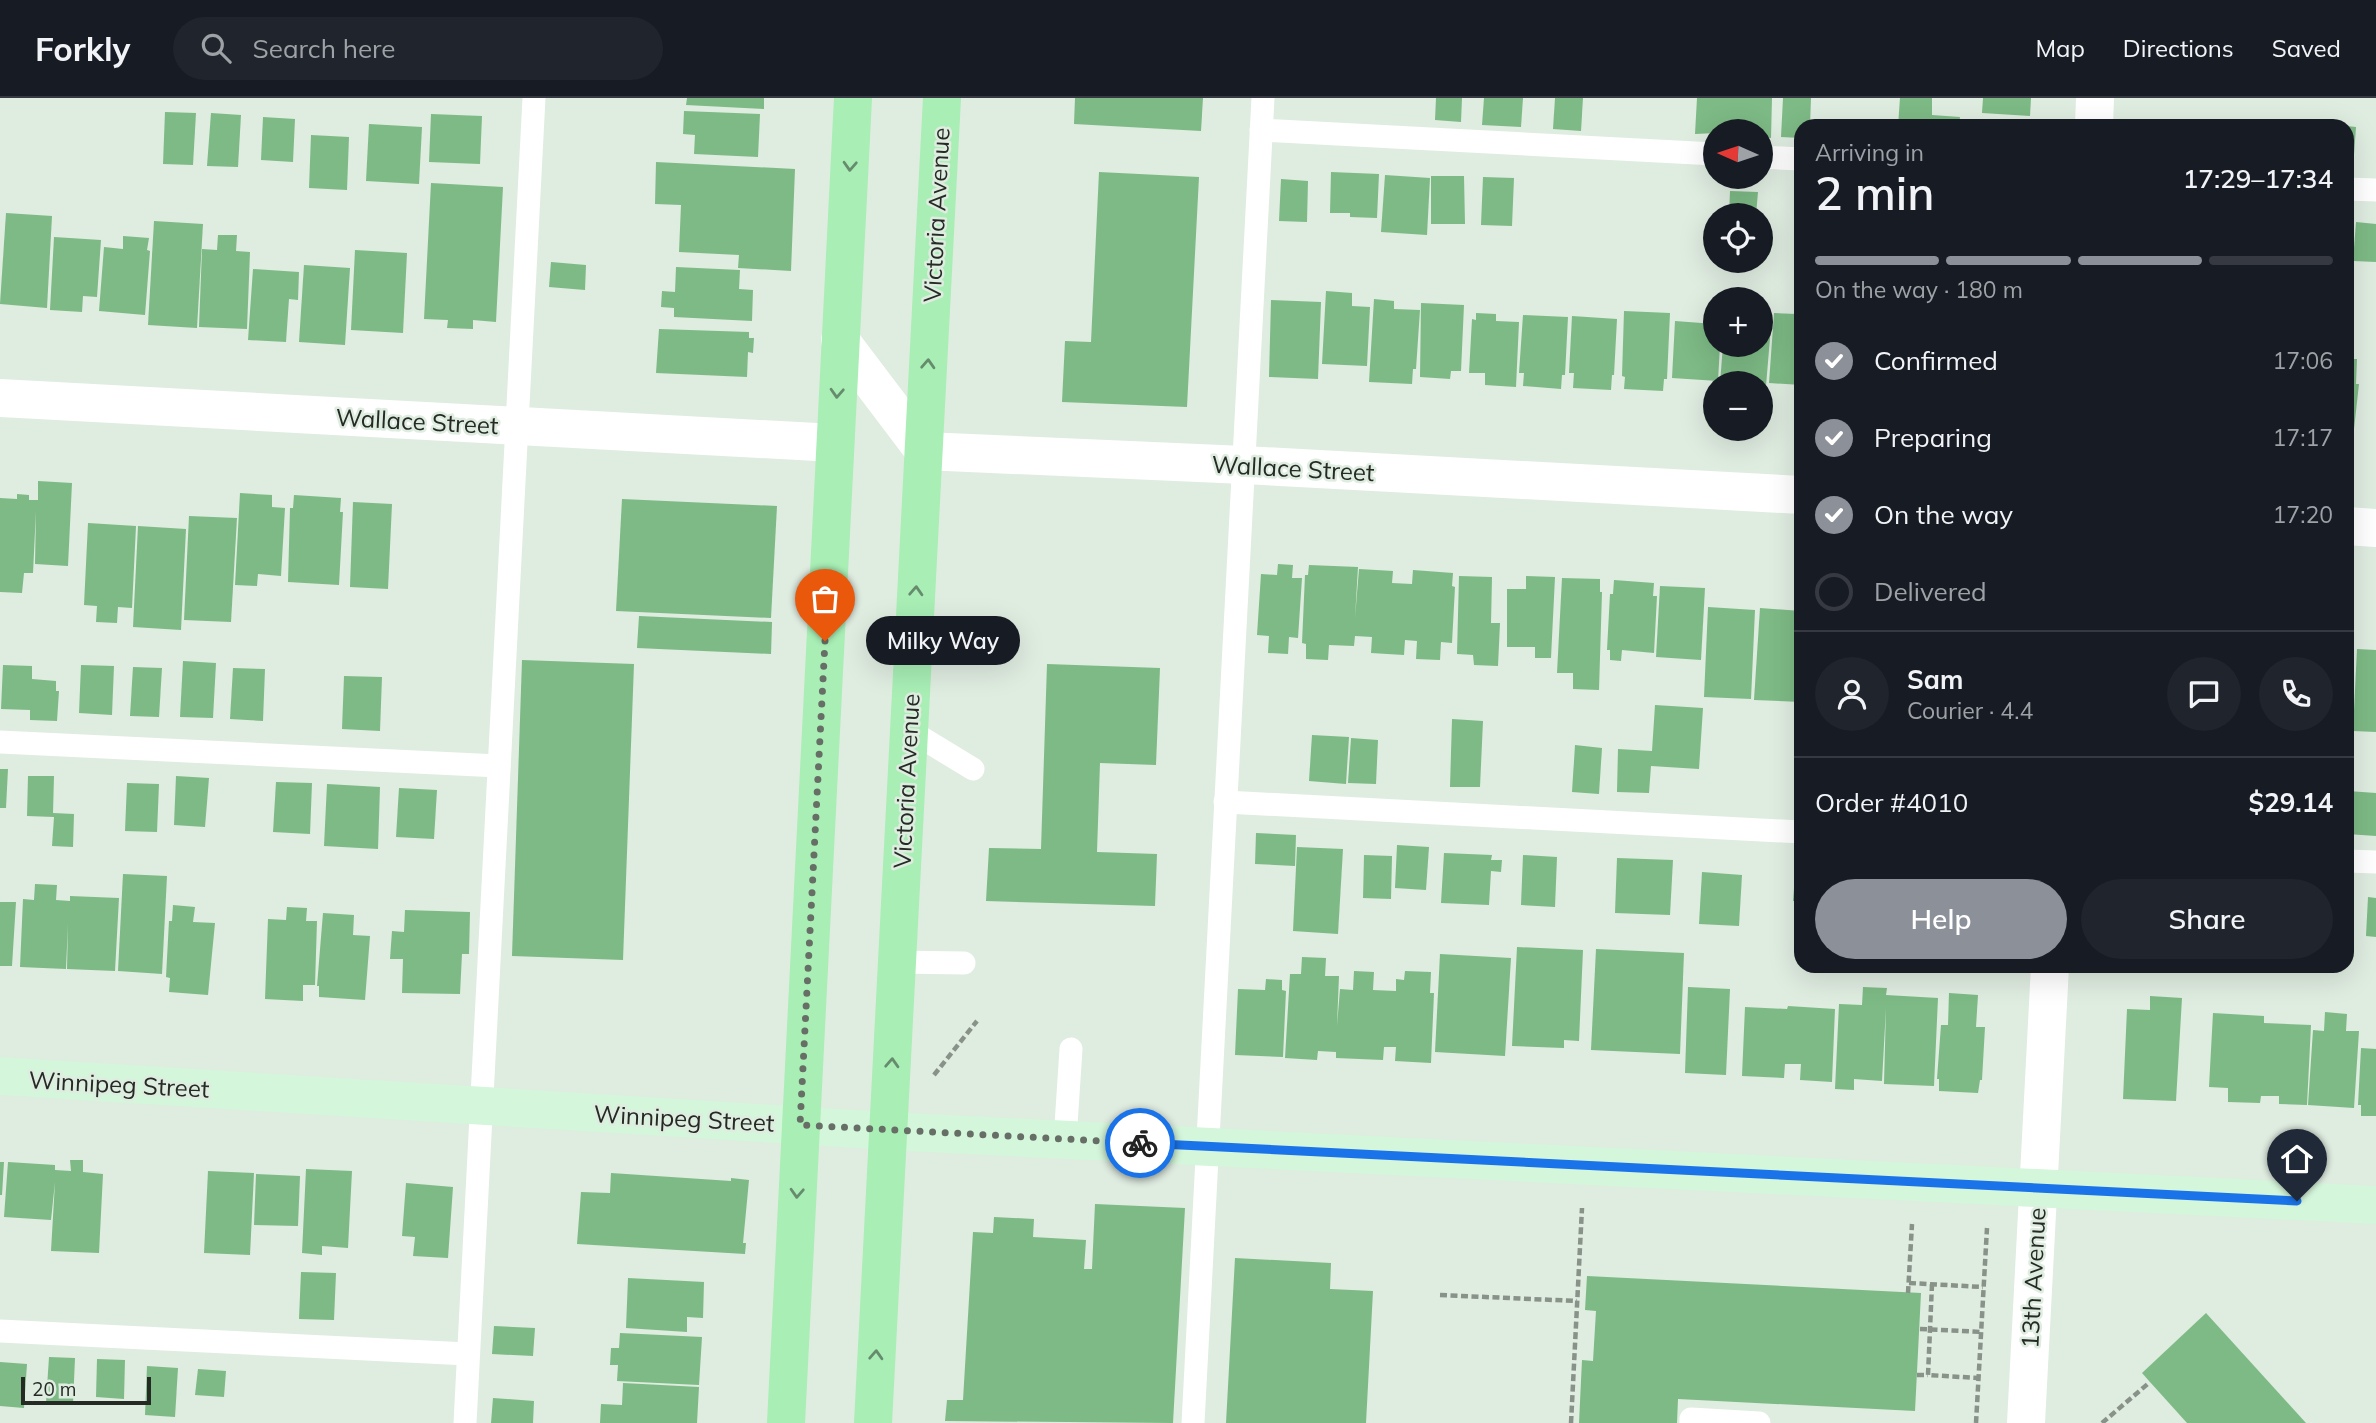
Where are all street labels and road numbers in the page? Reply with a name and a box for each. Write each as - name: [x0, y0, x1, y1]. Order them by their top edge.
- street label: Victoria Avenue: [916, 127, 956, 303]
- street label: Wallace Street: [335, 402, 499, 440]
- street label: Wallace Street: [1211, 449, 1375, 487]
- street label: Victoria Avenue: [886, 693, 926, 869]
- street label: Winnipeg Street: [28, 1064, 210, 1104]
- street label: Winnipeg Street: [593, 1098, 775, 1138]
- street label: 13th Avenue: [2014, 1207, 2052, 1349]

